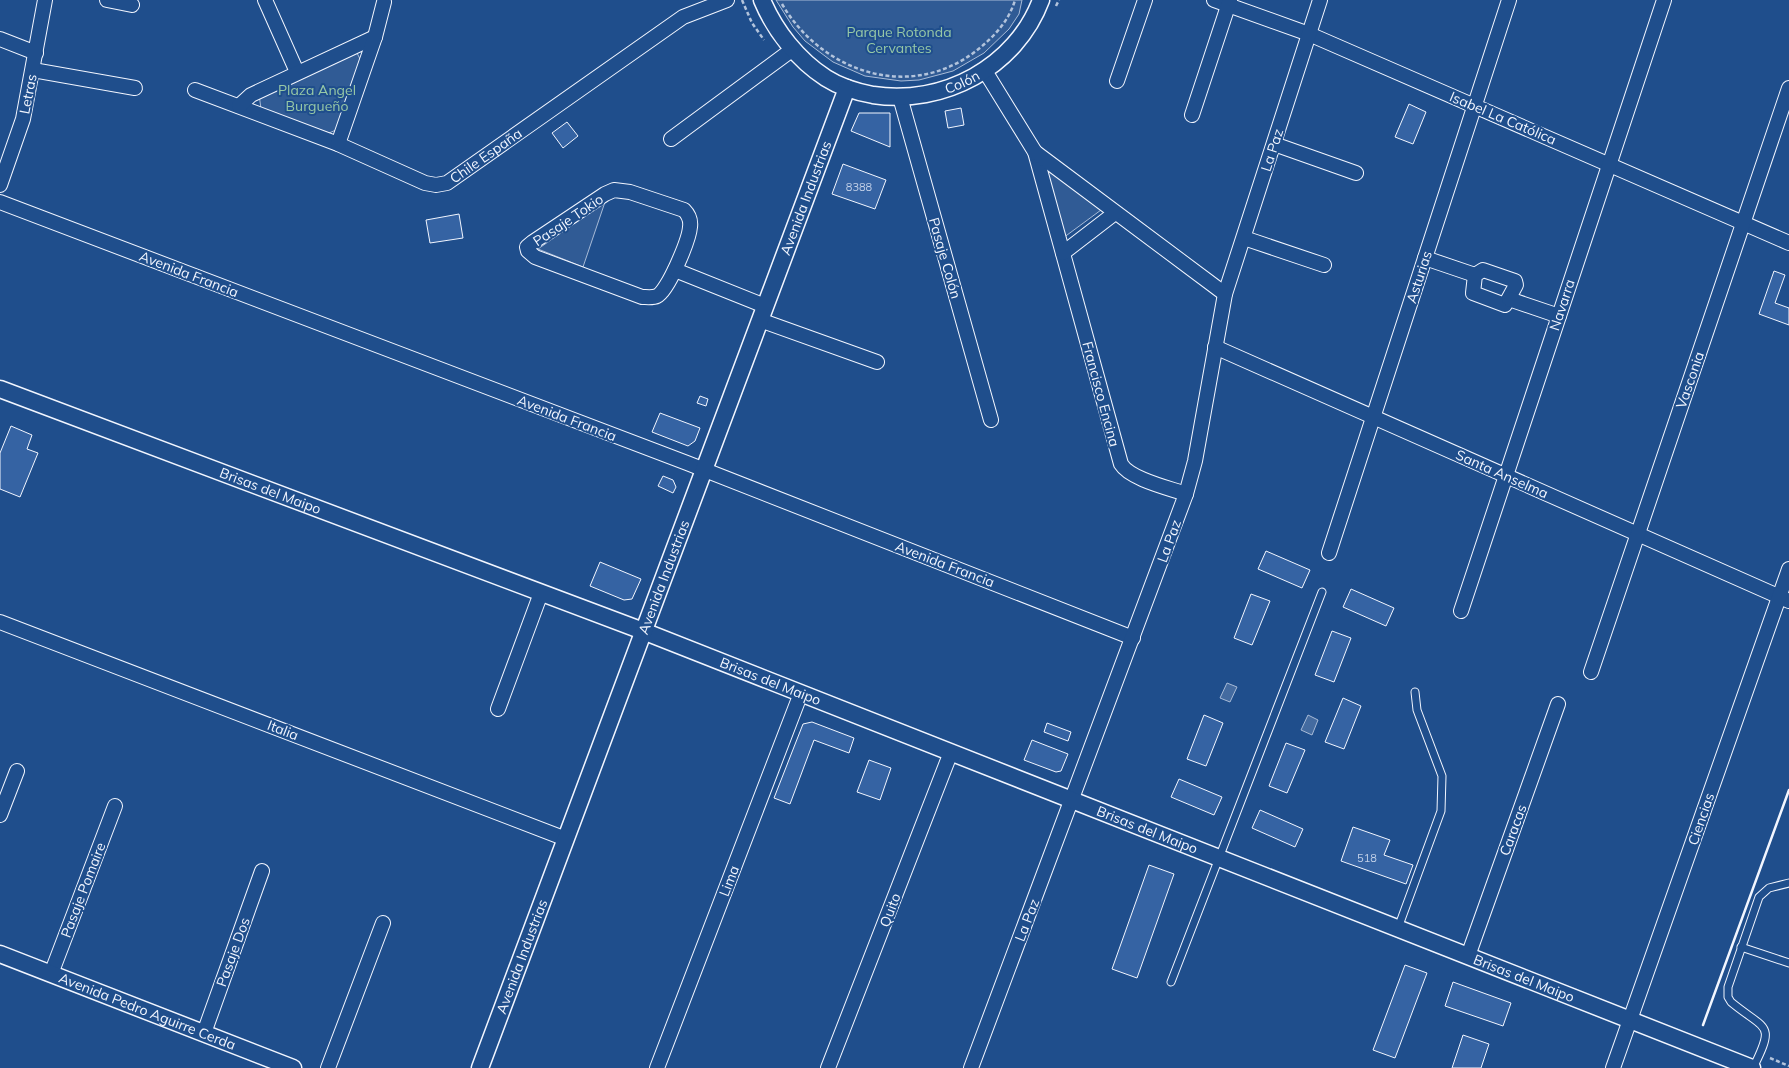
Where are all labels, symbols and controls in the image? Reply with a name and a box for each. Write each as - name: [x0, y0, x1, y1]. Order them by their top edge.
- park label: Parque Rotonda Cervantes: [846, 23, 952, 57]
- street label: Colón: [942, 66, 983, 98]
- street label: Letras: [15, 72, 41, 116]
- park label: Plaza Angel Burgueño: [278, 81, 356, 115]
- street label: Isabel La Católica: [1447, 87, 1559, 149]
- street label: Chile España: [446, 124, 525, 187]
- street label: La Paz: [1257, 126, 1287, 174]
- street label: Avenida Industrias: [776, 138, 835, 258]
- house number: 8388: [846, 180, 873, 194]
- street label: Pasaje Tokio: [529, 190, 607, 250]
- street label: Pasaje Colón: [925, 215, 965, 301]
- street label: Avenida Francia: [137, 247, 241, 301]
- street label: Asturias: [1402, 249, 1436, 305]
- street label: Navarra: [1545, 277, 1579, 333]
- street label: Francisco Encina: [1078, 339, 1124, 449]
- street label: Vasconia: [1672, 349, 1708, 411]
- street label: Avenida Francia: [515, 391, 619, 445]
- street label: Santa Anselma: [1453, 446, 1551, 502]
- street label: Brisas del Maipo: [217, 464, 324, 518]
- street label: Avenida Industrias: [634, 517, 693, 637]
- street label: La Paz: [1153, 517, 1185, 565]
- street label: Avenida Francia: [893, 537, 997, 591]
- street label: Brisas del Maipo: [717, 653, 824, 709]
- street label: Italia: [265, 716, 301, 744]
- street label: Ciencias: [1684, 790, 1718, 848]
- street label: Brisas del Maipo: [1094, 802, 1200, 858]
- street label: Caracas: [1495, 802, 1531, 858]
- street label: Pasaje Pomaire: [57, 840, 109, 940]
- house number: 518: [1357, 851, 1377, 865]
- street label: Lima: [715, 863, 743, 899]
- street label: Quito: [875, 890, 905, 930]
- street label: La Paz: [1011, 896, 1043, 944]
- street label: Avenida Industrias: [492, 897, 551, 1016]
- street label: Pasaje Dos: [212, 915, 254, 989]
- street label: Brisas del Maipo: [1471, 950, 1577, 1006]
- street label: Avenida Pedro Aguirre Cerda: [56, 969, 238, 1054]

